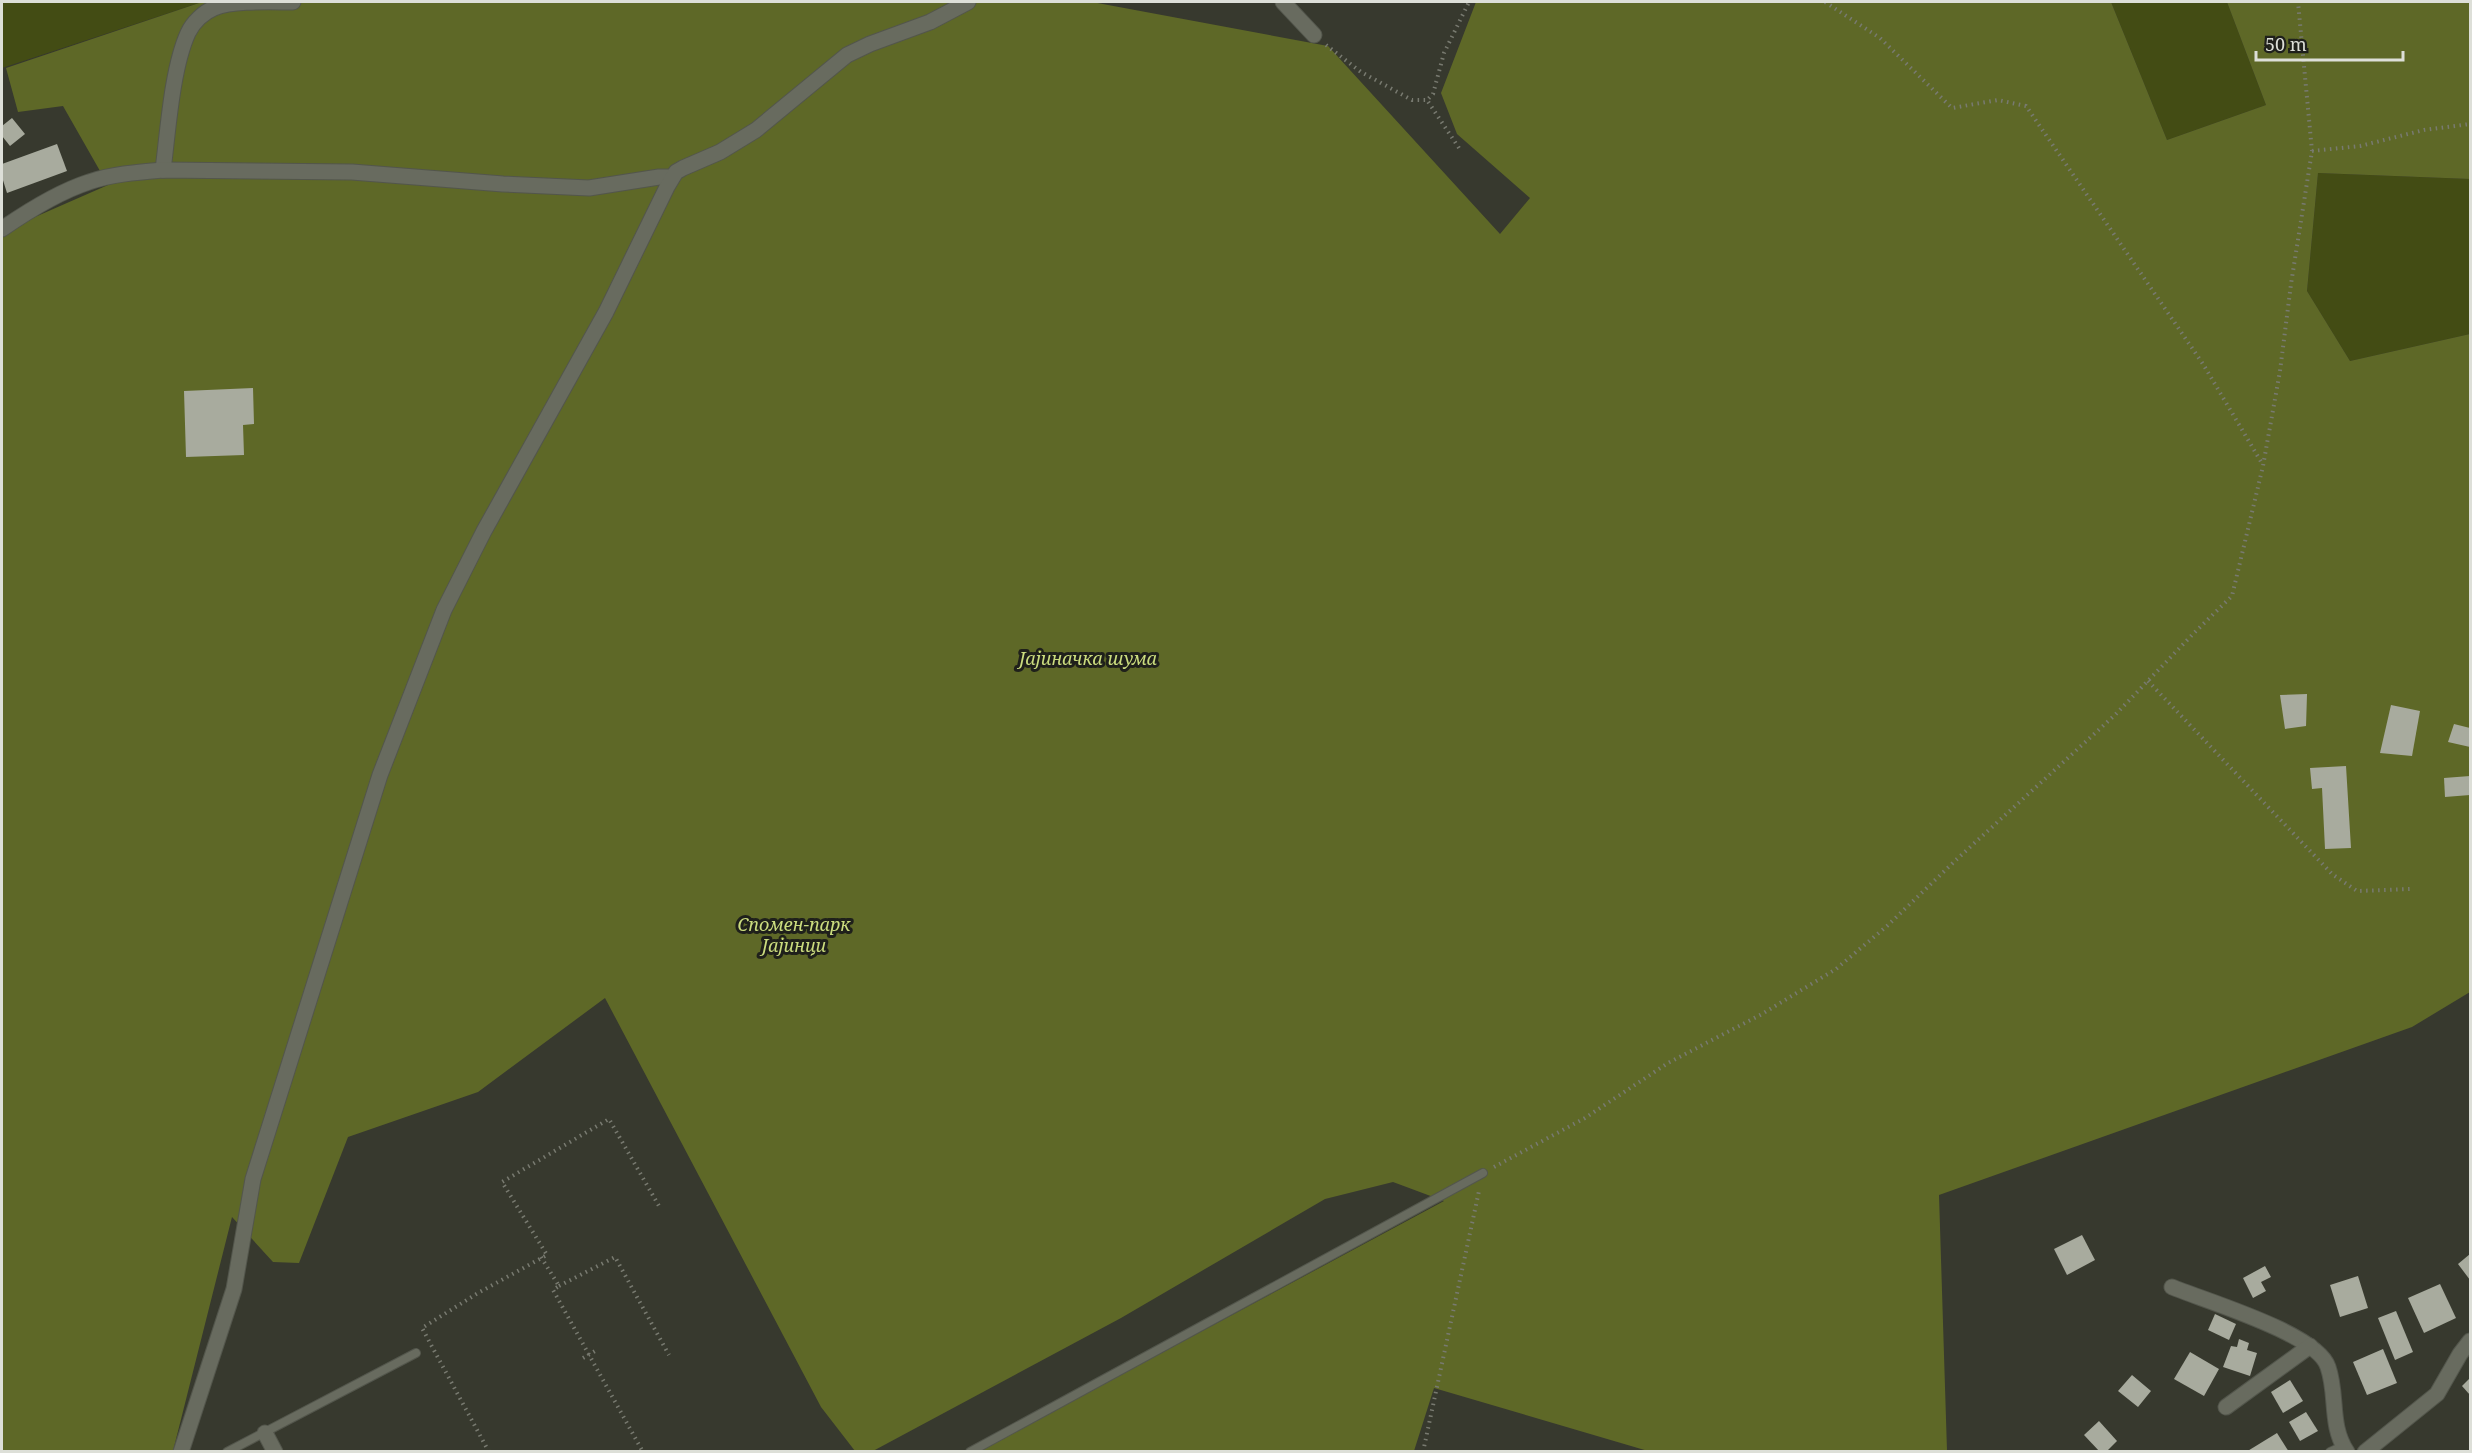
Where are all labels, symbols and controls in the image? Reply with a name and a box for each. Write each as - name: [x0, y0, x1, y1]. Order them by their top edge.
- scale bar: [2256, 24, 2403, 62]
- text: 50 m: [2265, 32, 2307, 56]
- park label: Јајиначка шума: [1016, 646, 1157, 670]
- park label: Спомен-парк Јајинци: [737, 912, 851, 957]

